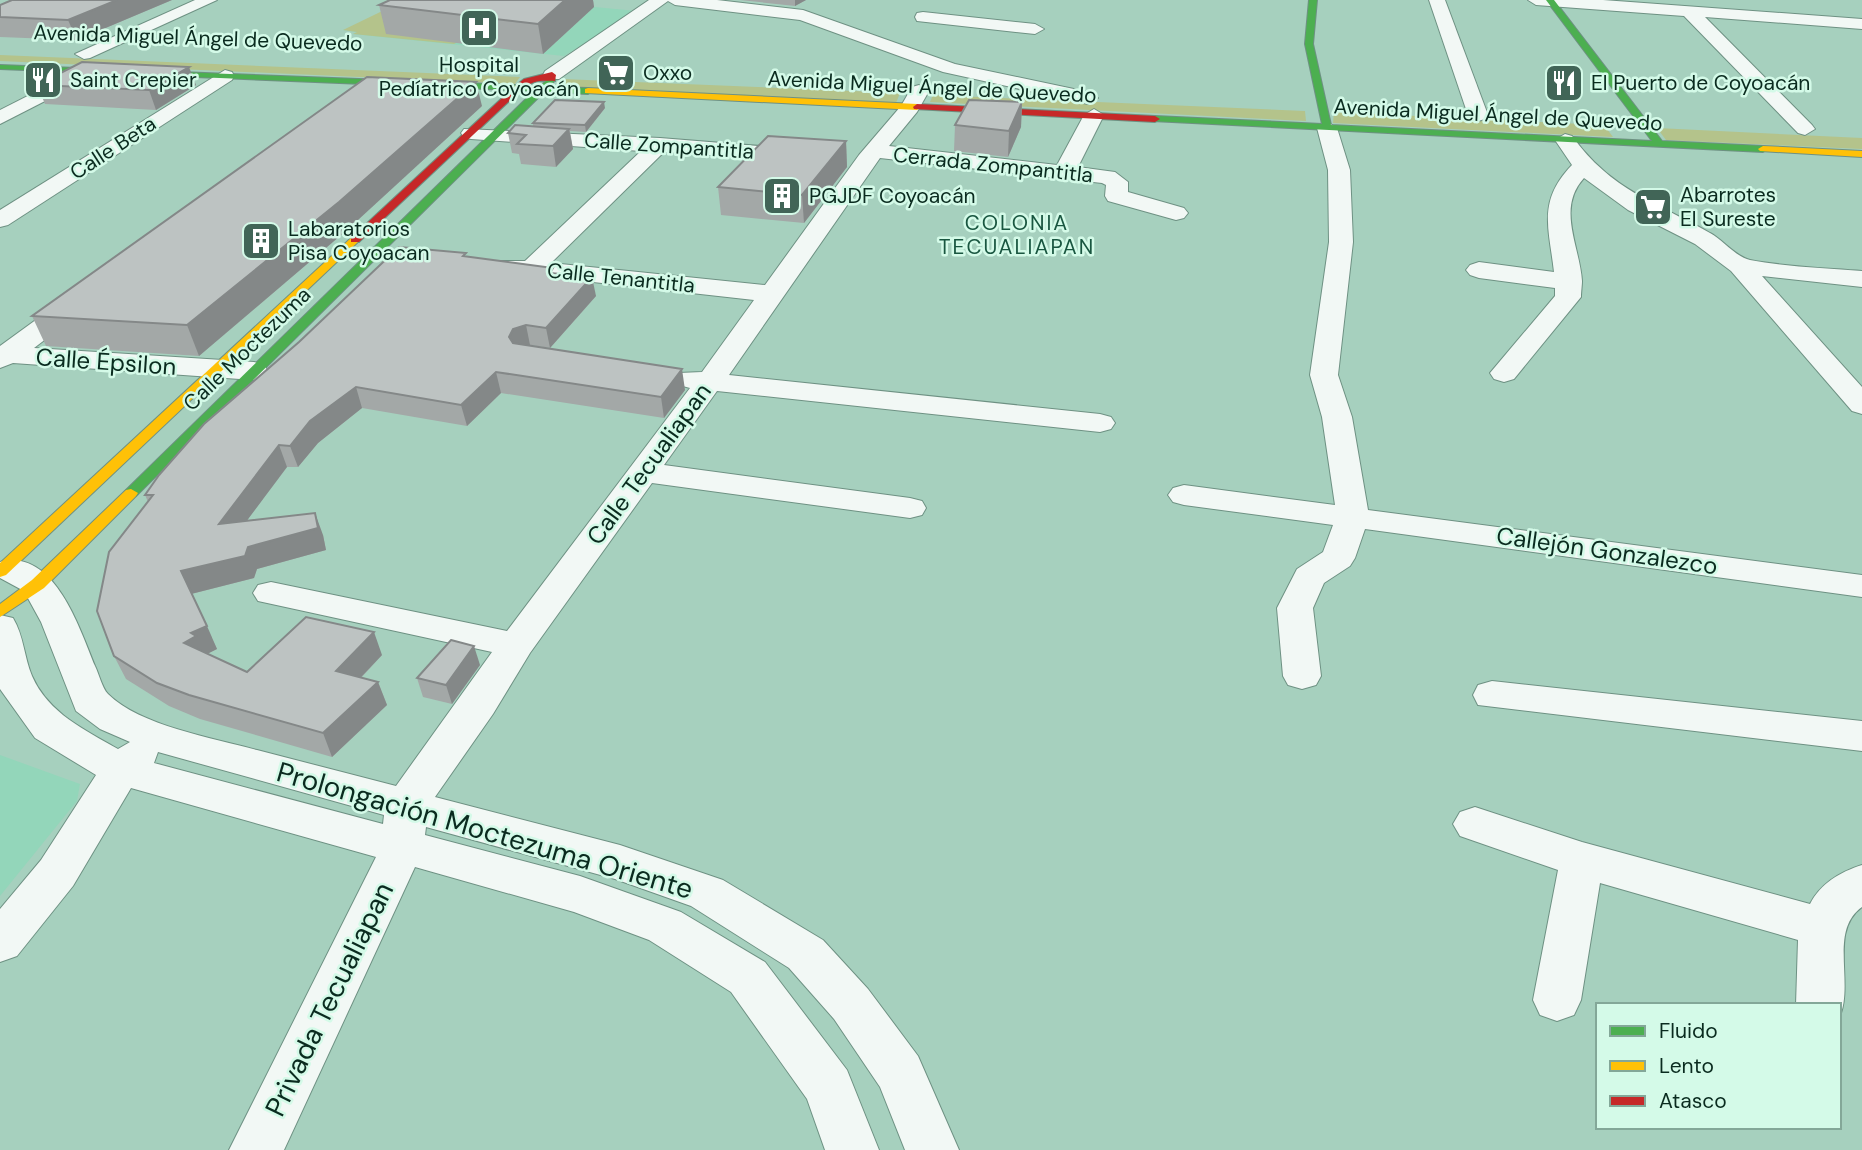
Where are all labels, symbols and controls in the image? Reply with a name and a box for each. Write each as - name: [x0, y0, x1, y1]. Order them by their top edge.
- hospital icon: Hospital Pedíatrico Coyoacán: [458, 7, 500, 49]
- street label: Avenida Miguel Ángel de Quevedo: [33, 18, 363, 58]
- place label: Hospital Pedíatrico Coyoacán: [379, 51, 579, 103]
- supermarket icon: Oxxo: [595, 52, 637, 94]
- restaurant icon: Saint Crepier: [22, 59, 64, 101]
- place label: Oxxo: [643, 59, 692, 87]
- restaurant icon: El Puerto de Coyoacán: [1543, 62, 1585, 104]
- street label: Avenida Miguel Ángel de Quevedo: [767, 64, 1097, 110]
- place label: Saint Crepier: [70, 66, 197, 94]
- place label: El Puerto de Coyoacán: [1591, 69, 1810, 97]
- street label: Avenida Miguel Ángel de Quevedo: [1333, 92, 1663, 138]
- street label: Calle Beta: [65, 110, 161, 186]
- street label: Calle Zompantitla: [583, 126, 755, 166]
- street label: Cerrada Zompantitla: [892, 141, 1094, 189]
- building icon: PGJDF Coyoacán: [761, 175, 803, 217]
- place label: Abarrotes El Sureste: [1680, 181, 1776, 233]
- place label: PGJDF Coyoacán: [809, 182, 976, 210]
- supermarket icon: Abarrotes El Sureste: [1632, 186, 1674, 228]
- district label: COLONIA TECUALIAPAN: [939, 209, 1095, 261]
- place label: Labaratorios Pisa Coyoacan: [288, 215, 430, 267]
- building icon: Labaratorios Pisa Coyoacan: [240, 220, 282, 262]
- street label: Calle Tenantitla: [546, 256, 696, 300]
- street label: Calle Moctezuma: [177, 281, 317, 417]
- street label: Calle Épsilon: [35, 341, 177, 382]
- street label: Calle Tecualiapan: [579, 377, 718, 551]
- street label: Callejón Gonzalezco: [1494, 520, 1720, 581]
- street label: Prolongación Moctezuma Oriente: [272, 753, 697, 908]
- street label: Privada Tecualiapan: [257, 876, 402, 1122]
- legend: [1596, 1003, 1841, 1129]
- text: Fluido: [1659, 1017, 1718, 1045]
- text: Lento: [1659, 1052, 1714, 1080]
- text: Atasco: [1659, 1087, 1727, 1115]

